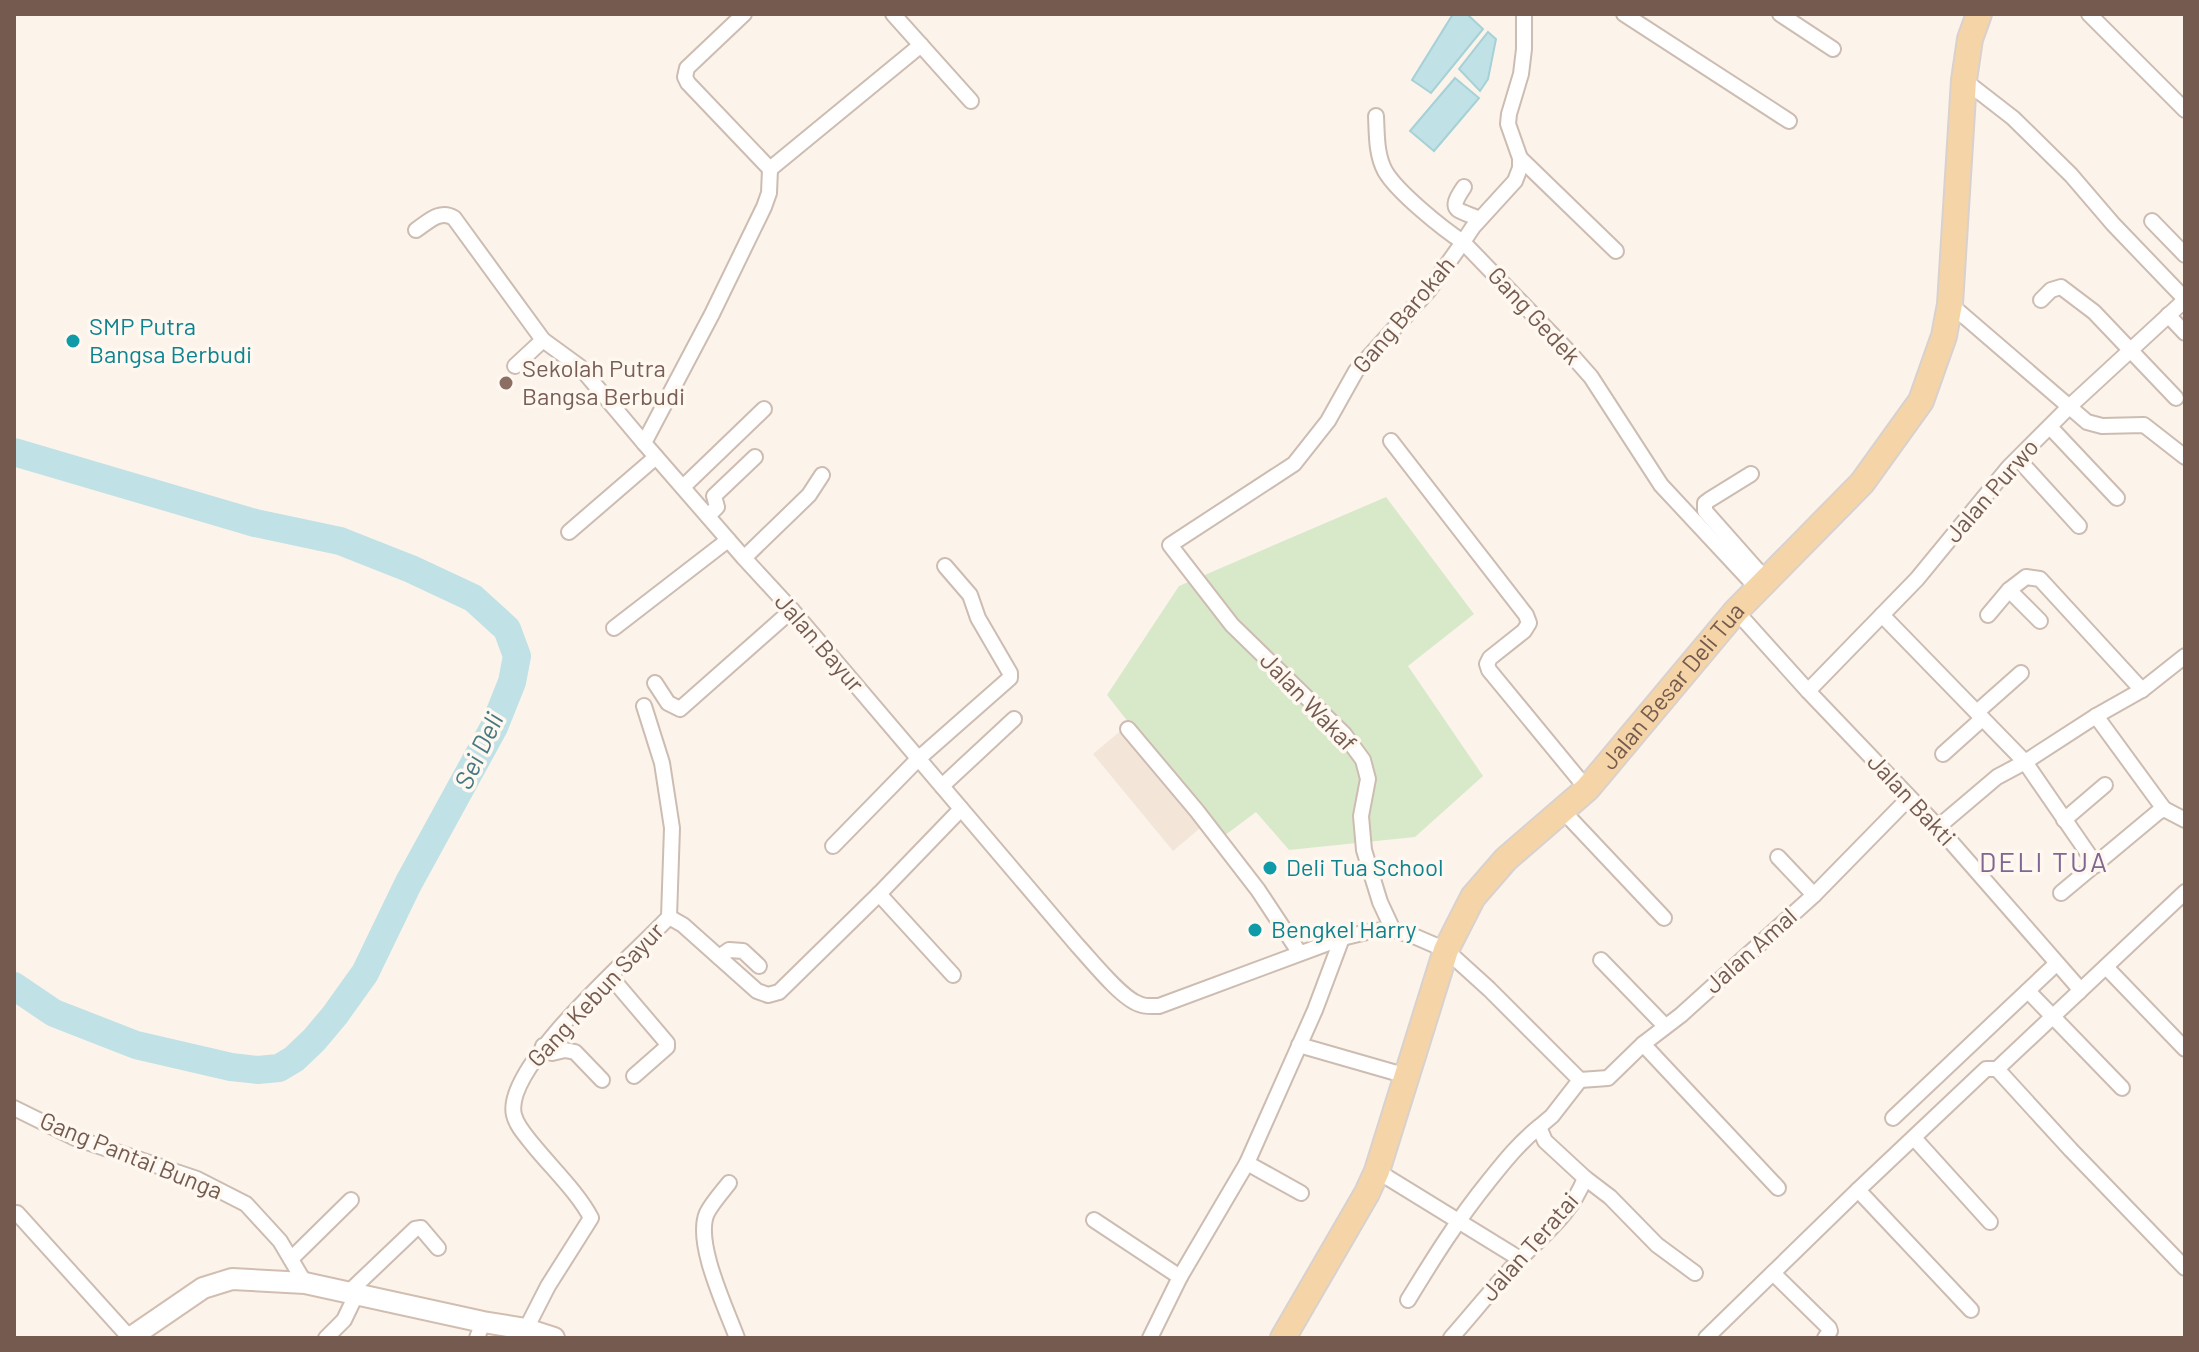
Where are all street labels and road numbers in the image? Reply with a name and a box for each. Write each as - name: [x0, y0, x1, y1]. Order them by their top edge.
- street label: Gang Barokah: [1346, 250, 1460, 378]
- street label: Gang Gedek: [1483, 260, 1588, 370]
- street label: Jalan Purwo: [1938, 432, 2044, 548]
- street label: Jalan Bayur: [769, 587, 871, 698]
- street label: Jalan Besar Deli Tua: [1594, 596, 1750, 775]
- street label: Jalan Wakaf: [1255, 645, 1363, 756]
- street label: Jalan Bakti: [1862, 747, 1962, 851]
- street label: Jalan Amal: [1698, 901, 1802, 999]
- street label: Gang Kebun Sayur: [521, 916, 669, 1072]
- street label: Gang Pantai Bunga: [36, 1105, 227, 1204]
- street label: Jalan Teratai: [1474, 1186, 1584, 1306]

